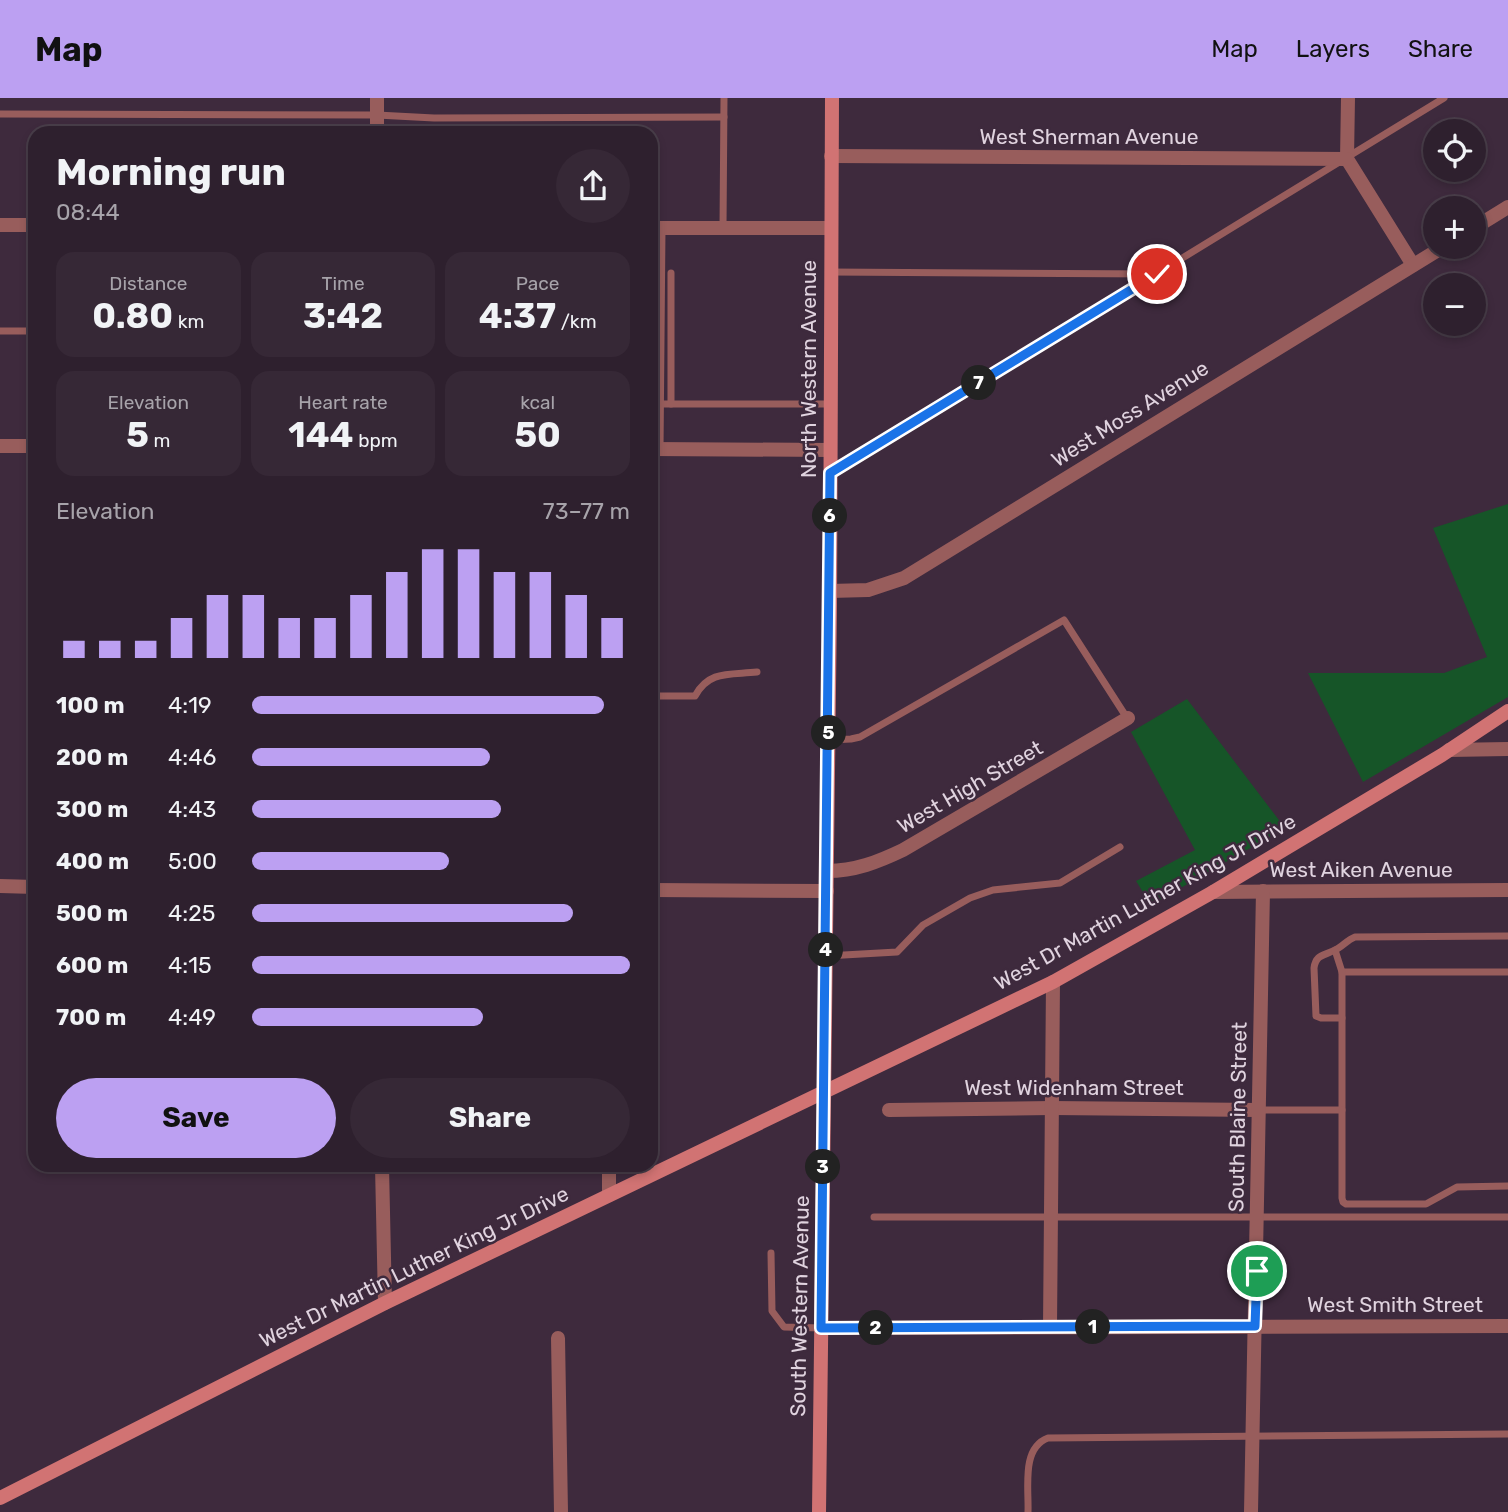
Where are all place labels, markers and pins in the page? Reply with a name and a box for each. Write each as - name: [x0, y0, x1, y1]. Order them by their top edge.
- pin: [1127, 244, 1187, 304]
- pin: 7: [962, 366, 996, 400]
- pin: 6: [812, 498, 848, 534]
- pin: 5: [812, 716, 846, 750]
- pin: 4: [808, 932, 844, 968]
- pin: 3: [806, 1150, 840, 1184]
- pin: [1227, 1241, 1287, 1301]
- pin: 2: [858, 1310, 894, 1346]
- pin: 1: [1076, 1310, 1110, 1344]

